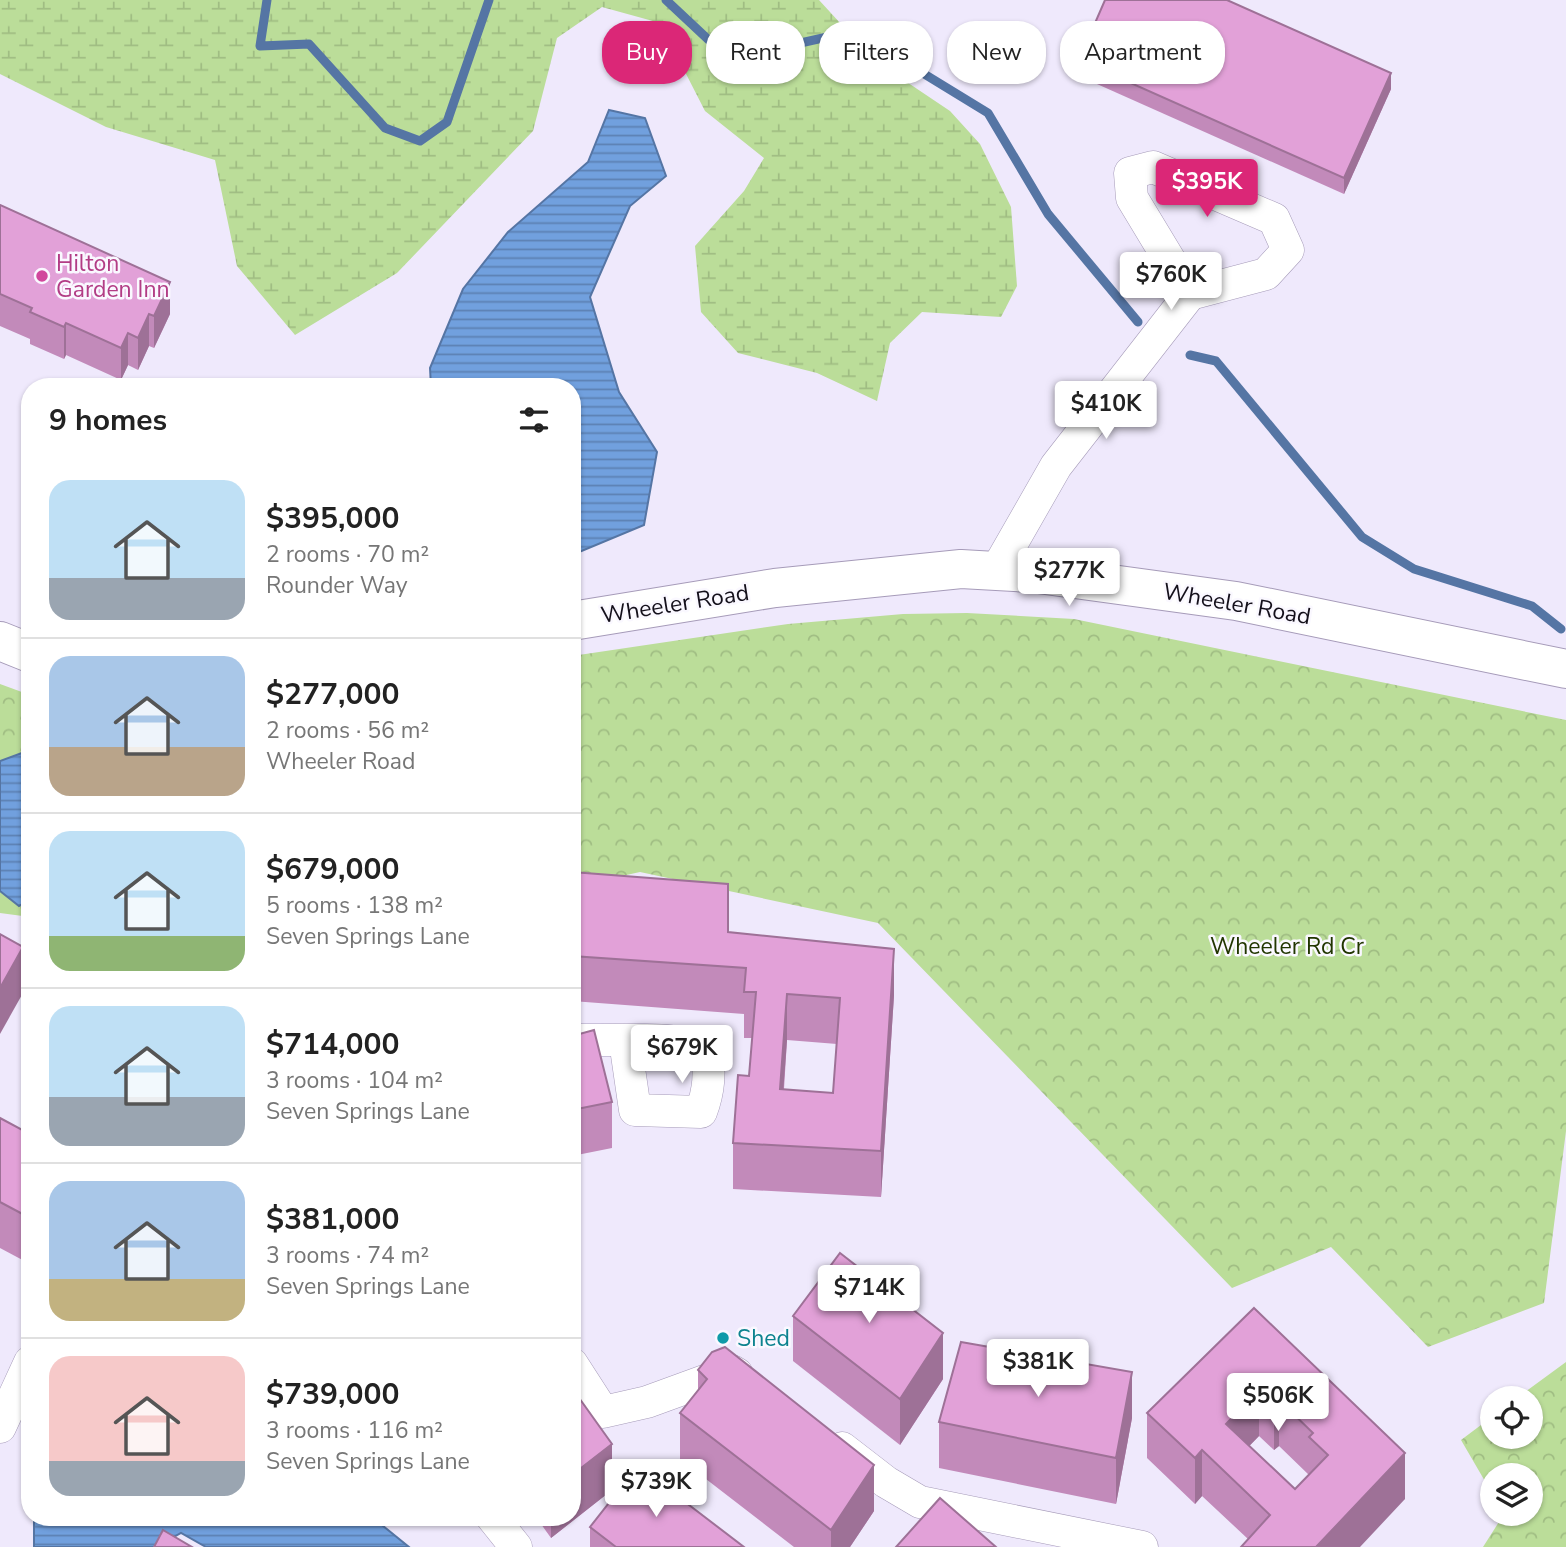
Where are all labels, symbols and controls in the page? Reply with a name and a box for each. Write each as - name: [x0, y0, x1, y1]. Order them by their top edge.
- chip: Buy: [602, 21, 692, 84]
- chip: Rent: [706, 21, 805, 84]
- chip: Filters: [819, 21, 933, 84]
- chip: New: [947, 21, 1046, 84]
- chip: Apartment: [1060, 21, 1225, 84]
- pin: $395K: [1158, 160, 1256, 219]
- text: $395K: [1172, 166, 1242, 197]
- place label: Hilton Garden Inn: [56, 248, 170, 305]
- pin: $760K: [1122, 252, 1220, 312]
- text: $760K: [1136, 259, 1206, 290]
- marker: Hilton Garden Inn: [34, 268, 50, 284]
- pin: $410K: [1057, 382, 1155, 441]
- text: $410K: [1071, 388, 1141, 419]
- text: 9 homes: [49, 400, 167, 441]
- icon: filters: [515, 401, 553, 439]
- text: $395,000: [266, 498, 399, 539]
- icon: home: [105, 508, 189, 592]
- text: 2 rooms · 70 m²: [266, 539, 429, 570]
- pin: $277K: [1020, 548, 1118, 608]
- text: $277K: [1034, 555, 1104, 586]
- text: Rounder Way: [266, 570, 408, 601]
- street label: Wheeler Road: [1161, 576, 1313, 632]
- street label: Wheeler Road: [599, 577, 751, 631]
- text: $277,000: [266, 674, 399, 715]
- icon: home: [105, 684, 189, 768]
- text: 2 rooms · 56 m²: [266, 715, 429, 746]
- text: Wheeler Road: [266, 746, 415, 777]
- text: $679,000: [266, 849, 399, 890]
- icon: home: [105, 859, 189, 943]
- text: 5 rooms · 138 m²: [266, 890, 443, 921]
- text: Seven Springs Lane: [266, 921, 470, 952]
- park label: Wheeler Rd Cr: [1210, 931, 1365, 962]
- text: $714,000: [266, 1024, 399, 1065]
- pin: $679K: [633, 1026, 731, 1085]
- text: $679K: [647, 1032, 717, 1063]
- icon: home: [105, 1034, 189, 1118]
- text: 3 rooms · 104 m²: [266, 1065, 443, 1096]
- text: Seven Springs Lane: [266, 1096, 470, 1127]
- text: $381,000: [266, 1199, 399, 1240]
- icon: home: [105, 1209, 189, 1293]
- text: 3 rooms · 74 m²: [266, 1240, 429, 1271]
- pin: $714K: [820, 1266, 918, 1325]
- text: Seven Springs Lane: [266, 1271, 470, 1302]
- text: $714K: [834, 1272, 904, 1303]
- place label: Shed: [737, 1323, 790, 1354]
- marker: Shed: [715, 1330, 731, 1346]
- pin: $381K: [989, 1340, 1087, 1399]
- text: $381K: [1003, 1346, 1073, 1377]
- text: $739,000: [266, 1374, 399, 1415]
- pin: $506K: [1229, 1374, 1327, 1433]
- text: $506K: [1243, 1380, 1313, 1411]
- icon: home: [105, 1384, 189, 1468]
- map controls: [1480, 1386, 1543, 1526]
- button: locate: [1480, 1386, 1543, 1449]
- text: 3 rooms · 116 m²: [266, 1415, 443, 1446]
- text: Seven Springs Lane: [266, 1446, 470, 1477]
- pin: $739K: [607, 1460, 705, 1519]
- button: layers: [1480, 1463, 1543, 1526]
- text: $739K: [621, 1466, 691, 1497]

